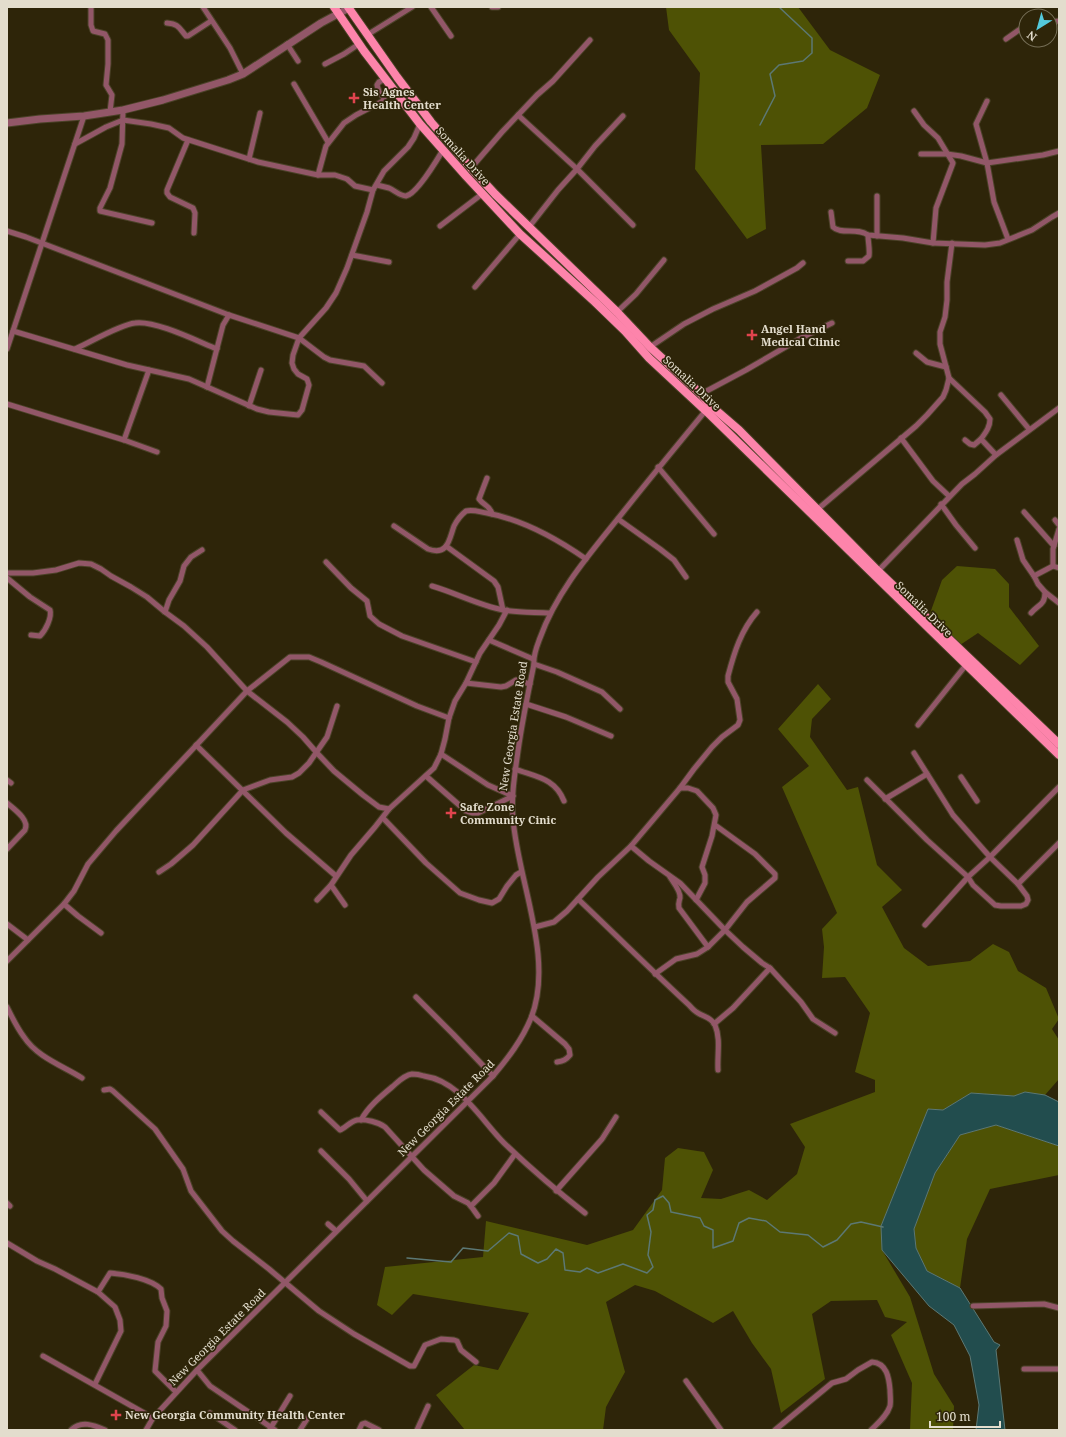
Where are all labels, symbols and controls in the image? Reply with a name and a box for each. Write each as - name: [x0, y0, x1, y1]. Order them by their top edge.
- north arrow: [1018, 8, 1058, 48]
- text: N: [1023, 28, 1040, 45]
- place label: Sis Agnes Health Center: [363, 84, 441, 112]
- marker: Sis Agnes Health Center: [348, 92, 360, 104]
- street label: Somalia Drive: [433, 123, 494, 188]
- place label: Angel Hand Medical Clinic: [761, 321, 840, 349]
- marker: Angel Hand Medical Clinic: [746, 329, 758, 341]
- street label: Somalia Drive: [660, 352, 725, 413]
- street label: Somalia Drive: [893, 578, 956, 640]
- street label: New Georgia Estate Road: [495, 660, 530, 792]
- place label: Safe Zone Community Cinic: [460, 799, 556, 827]
- marker: Safe Zone Community Cinic: [445, 807, 457, 819]
- street label: New Georgia Estate Road: [394, 1056, 498, 1159]
- street label: New Georgia Estate Road: [165, 1285, 269, 1388]
- scale bar: [930, 1403, 1000, 1429]
- place label: New Georgia Community Health Center: [125, 1407, 345, 1422]
- text: 100 m: [936, 1408, 971, 1425]
- marker: New Georgia Community Health Center: [110, 1409, 122, 1421]

